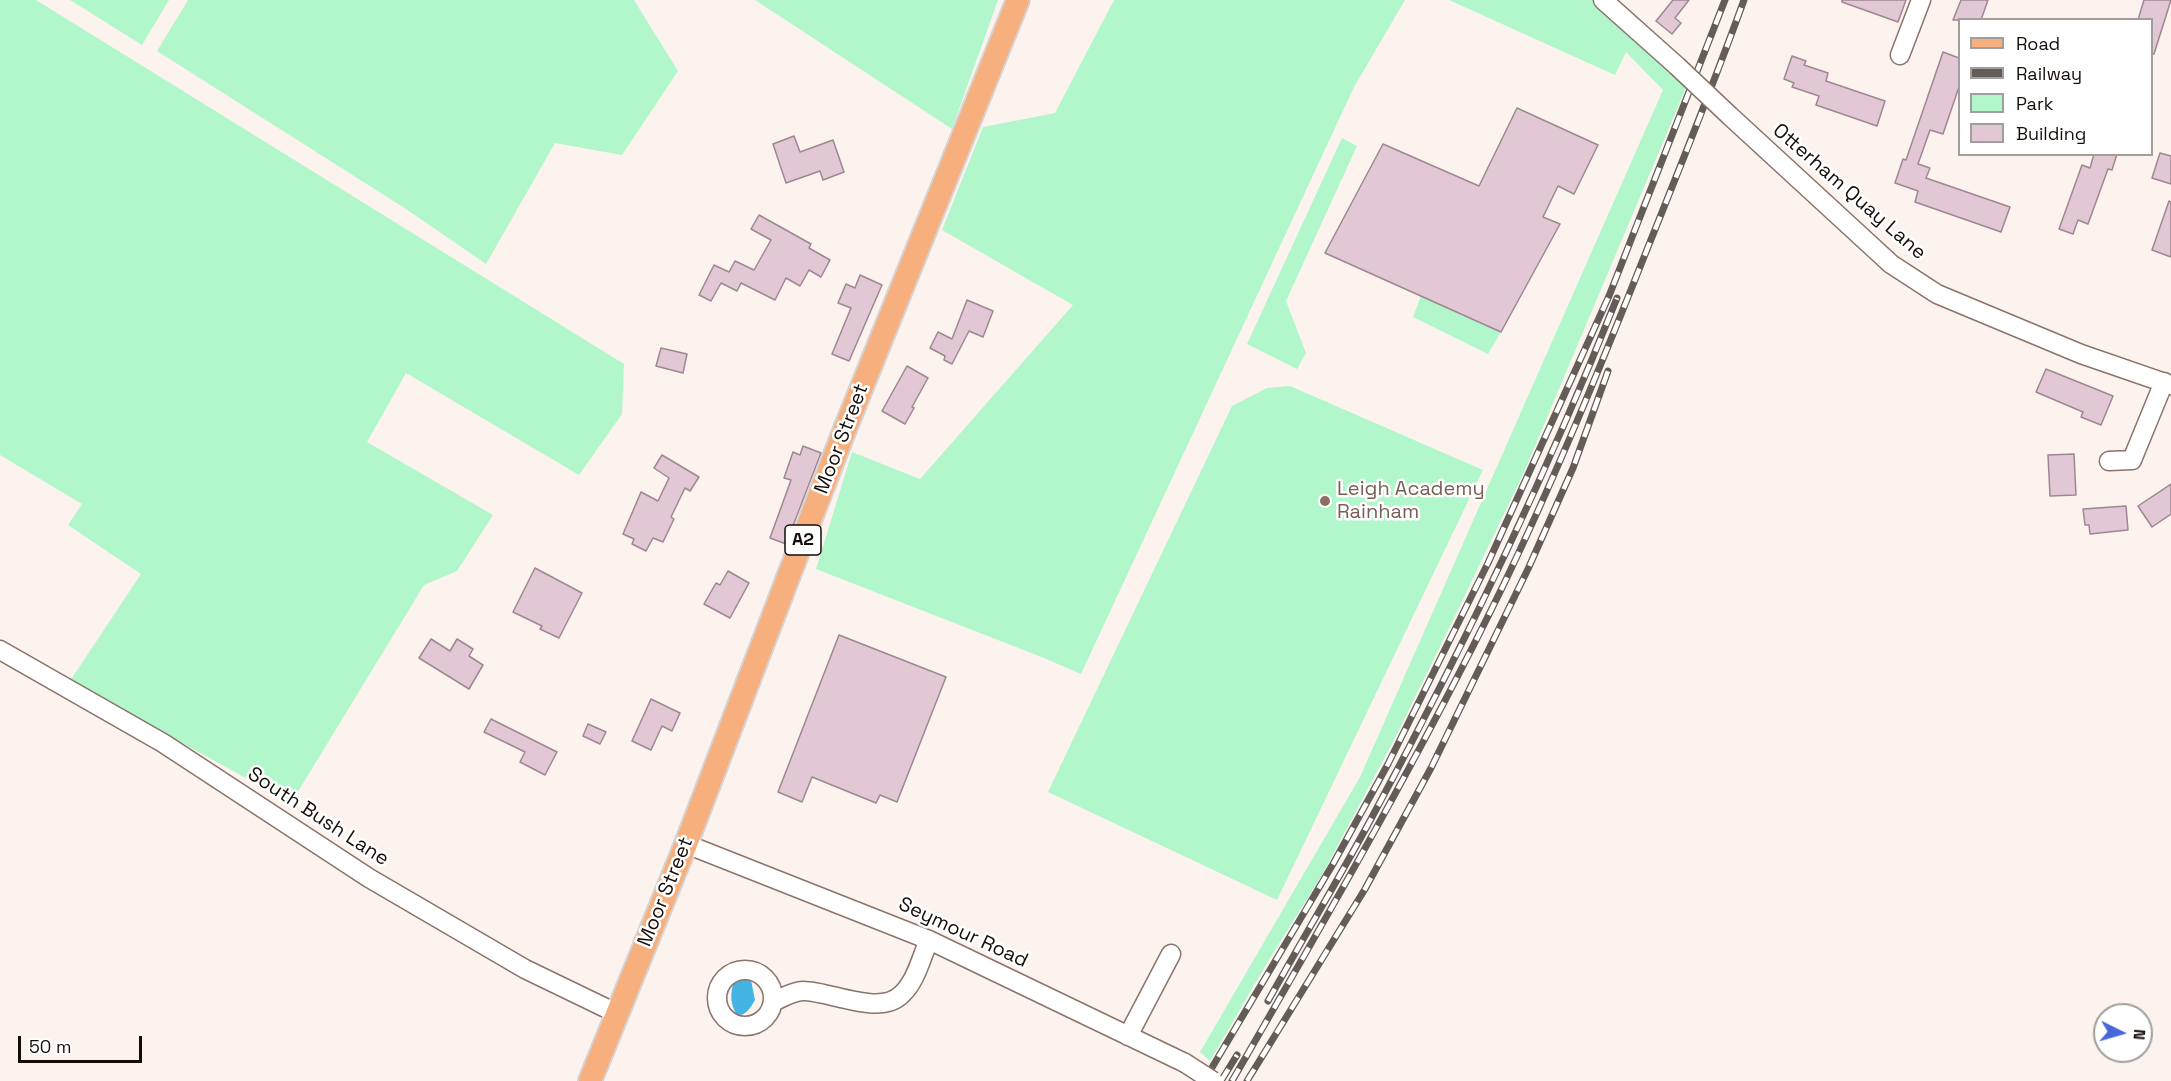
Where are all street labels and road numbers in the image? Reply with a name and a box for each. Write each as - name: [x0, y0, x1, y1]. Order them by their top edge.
- street label: Otterham Quay Lane: [1767, 119, 1931, 265]
- street label: Moor Street: [810, 381, 874, 497]
- road number: A2: [785, 525, 821, 555]
- street label: South Bush Lane: [243, 762, 393, 872]
- street label: Moor Street: [633, 834, 699, 950]
- street label: Seymour Road: [895, 893, 1031, 973]

